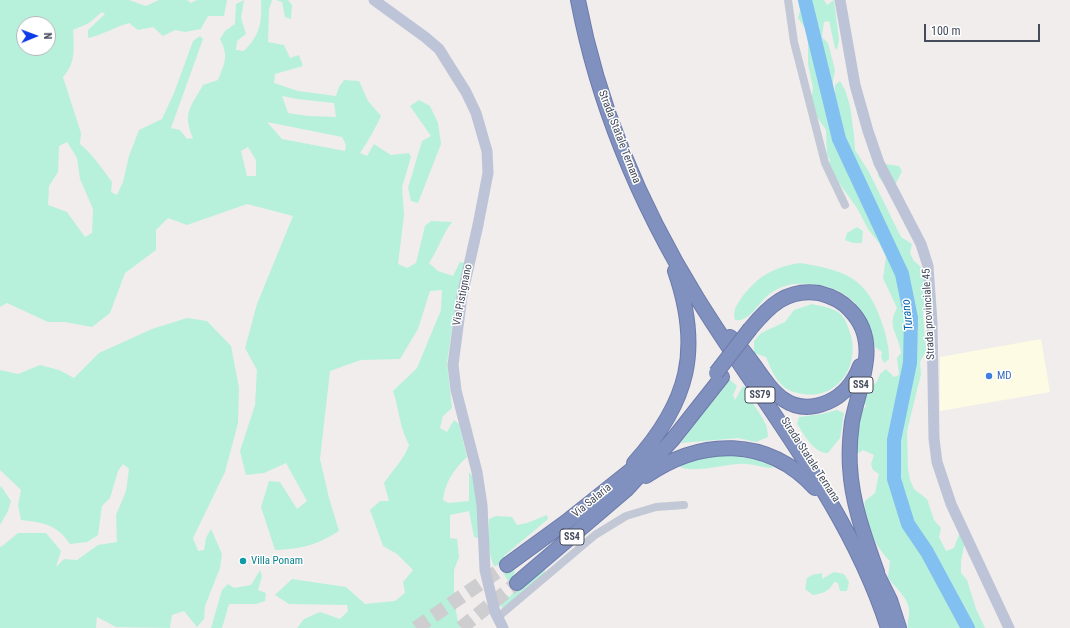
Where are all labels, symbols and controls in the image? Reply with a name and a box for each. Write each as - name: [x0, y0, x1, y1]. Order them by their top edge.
- north arrow: [16, 16, 56, 56]
- scale bar: [926, 16, 1042, 42]
- text: 100 m: [931, 24, 961, 38]
- text: N: [41, 32, 54, 39]
- street label: Strada Statale Ternana: [595, 89, 643, 185]
- street label: Via Pistignano: [451, 263, 475, 327]
- street label: Strada provinciale 45: [920, 268, 938, 360]
- water label: Turano: [899, 299, 917, 331]
- place label: MD: [997, 369, 1012, 383]
- marker: MD: [984, 371, 994, 381]
- road number: SS4: [849, 377, 873, 393]
- road number: SS79: [745, 387, 775, 403]
- street label: Strada Statale Ternana: [778, 415, 842, 505]
- street label: Via Salaria: [570, 481, 614, 521]
- road number: SS4: [560, 529, 584, 545]
- place label: Villa Ponam: [251, 554, 303, 568]
- marker: Villa Ponam: [238, 556, 248, 566]

